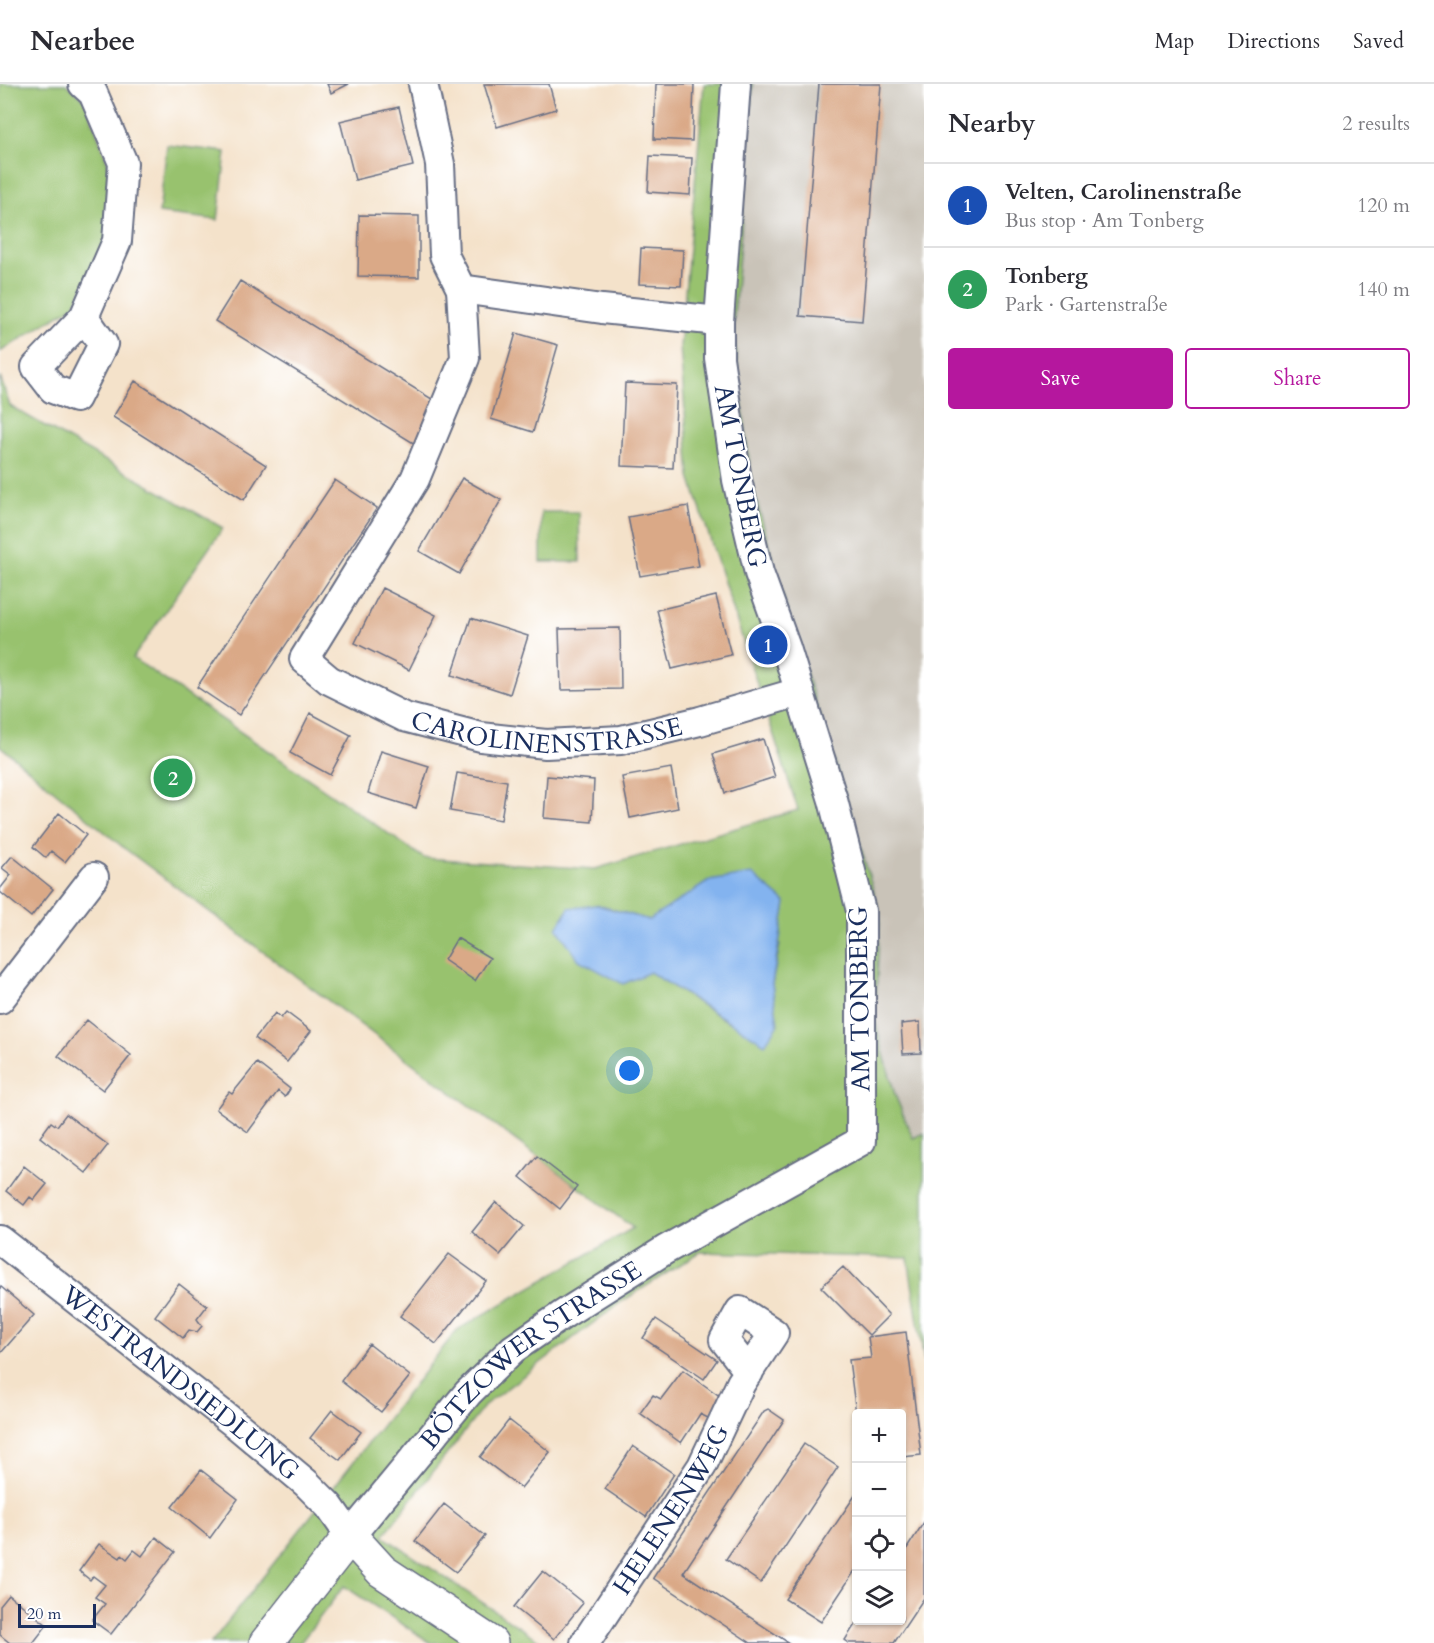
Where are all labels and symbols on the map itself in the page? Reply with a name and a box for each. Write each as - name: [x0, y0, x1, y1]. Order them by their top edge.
- street label: AM TONBERG: [706, 381, 775, 571]
- pin: 1: [748, 622, 788, 668]
- street label: CAROLINENSTRASSE: [407, 703, 686, 762]
- pin: 2: [154, 756, 192, 800]
- street label: AM TONBERG: [840, 906, 879, 1092]
- your location: [615, 1056, 644, 1085]
- street label: BÖTZOWER STRASSE: [412, 1252, 648, 1457]
- street label: WESTRANDSIEDLUNG: [53, 1277, 307, 1488]
- street label: HELENENWEG: [605, 1418, 737, 1602]
- scale bar: [18, 1601, 96, 1628]

